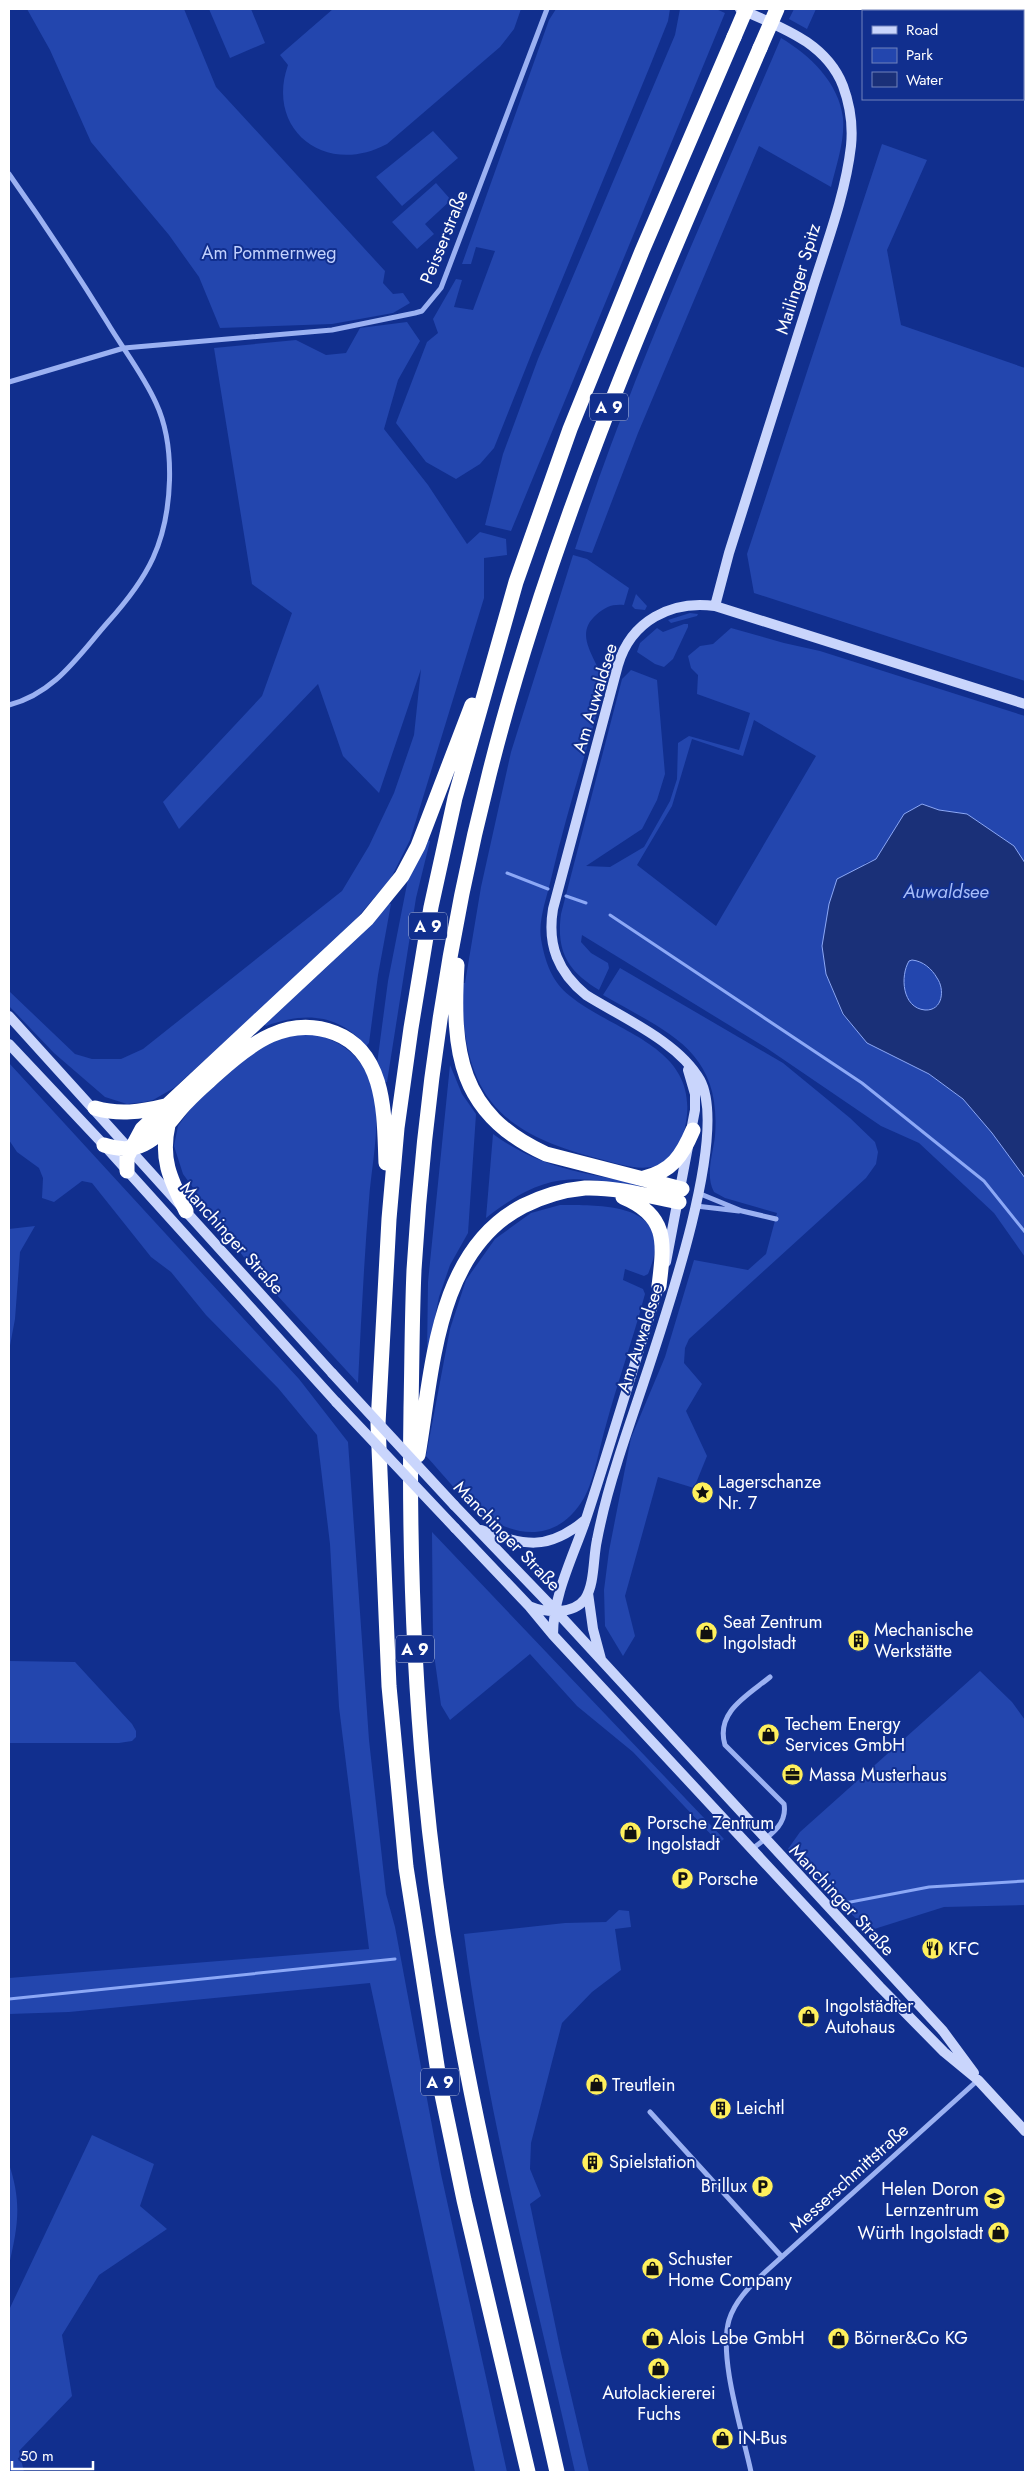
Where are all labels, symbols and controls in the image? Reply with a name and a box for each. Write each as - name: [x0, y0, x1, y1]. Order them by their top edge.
- legend: [862, 10, 1024, 100]
- text: Road: [906, 19, 938, 41]
- text: Park: [906, 44, 933, 66]
- text: Water: [906, 69, 944, 91]
- street label: Peisserstraße: [413, 186, 475, 288]
- street label: Mailinger Spitz: [769, 220, 827, 338]
- park label: Am Pommernweg: [202, 240, 336, 266]
- road number: A 9: [590, 394, 628, 421]
- street label: Am Auwaldsee: [566, 640, 624, 756]
- water label: Auwaldsee: [902, 878, 989, 905]
- road number: A 9: [409, 912, 447, 939]
- street label: Manchinger Straße: [174, 1176, 290, 1300]
- street label: Am Auwaldsee: [610, 1280, 670, 1396]
- place label: Lagerschanze Nr. 7: [718, 1469, 821, 1516]
- street label: Manchinger Straße: [447, 1475, 567, 1597]
- place icon: Lagerschanze Nr. 7: [690, 1480, 714, 1504]
- place label: Seat Zentrum Ingolstadt: [723, 1609, 823, 1656]
- place label: Mechanische Werkstätte: [874, 1617, 973, 1664]
- shop icon: Seat Zentrum Ingolstadt: [695, 1620, 719, 1644]
- building icon: Mechanische Werkstätte: [846, 1628, 870, 1652]
- road number: A 9: [396, 1636, 434, 1662]
- place label: Techem Energy Services GmbH: [785, 1711, 905, 1758]
- shop icon: Techem Energy Services GmbH: [757, 1722, 781, 1746]
- place label: Massa Musterhaus: [809, 1762, 947, 1788]
- office icon: Massa Musterhaus: [781, 1763, 805, 1787]
- place label: Porsche Zentrum Ingolstadt: [647, 1810, 774, 1857]
- shop icon: Porsche Zentrum Ingolstadt: [619, 1821, 643, 1845]
- street label: Manchinger Straße: [783, 1838, 901, 1962]
- place label: Porsche: [698, 1866, 758, 1892]
- parking icon: Porsche: [670, 1867, 694, 1891]
- place label: KFC: [948, 1936, 980, 1962]
- restaurant icon: KFC: [920, 1937, 944, 1961]
- place label: Ingolstädter Autohaus: [825, 1993, 914, 2040]
- shop icon: Ingolstädter Autohaus: [797, 2004, 821, 2028]
- road number: A 9: [421, 2068, 459, 2096]
- place label: Treutlein: [612, 2072, 675, 2098]
- shop icon: Treutlein: [584, 2073, 608, 2097]
- place label: Leichtl: [736, 2095, 785, 2121]
- building icon: Leichtl: [708, 2096, 732, 2120]
- street label: Messerschmittstraße: [784, 2117, 914, 2239]
- place label: Spielstation: [609, 2149, 696, 2175]
- building icon: Spielstation: [581, 2150, 605, 2174]
- place label: Brillux: [701, 2173, 747, 2199]
- parking icon: Brillux: [751, 2174, 775, 2198]
- place label: Helen Doron Lernzentrum: [881, 2176, 979, 2223]
- school or university icon: Helen Doron Lernzentrum: [983, 2187, 1007, 2211]
- place label: Würth Ingolstadt: [857, 2220, 984, 2246]
- shop icon: Würth Ingolstadt: [987, 2221, 1011, 2245]
- place label: Schuster Home Company: [668, 2246, 792, 2293]
- shop icon: Schuster Home Company: [640, 2257, 664, 2281]
- place label: Alois Lebe GmbH: [668, 2325, 805, 2351]
- place label: Börner&Co KG: [854, 2325, 968, 2351]
- shop icon: Alois Lebe GmbH: [640, 2326, 664, 2350]
- shop icon: Börner&Co KG: [826, 2326, 850, 2350]
- shop icon: Autolackiererei Fuchs: [647, 2356, 671, 2380]
- place label: Autolackiererei Fuchs: [602, 2380, 716, 2427]
- place label: IN-Bus: [738, 2425, 787, 2451]
- shop icon: IN-Bus: [710, 2426, 734, 2450]
- scale bar: [12, 2438, 94, 2470]
- text: 50 m: [20, 2445, 54, 2467]

